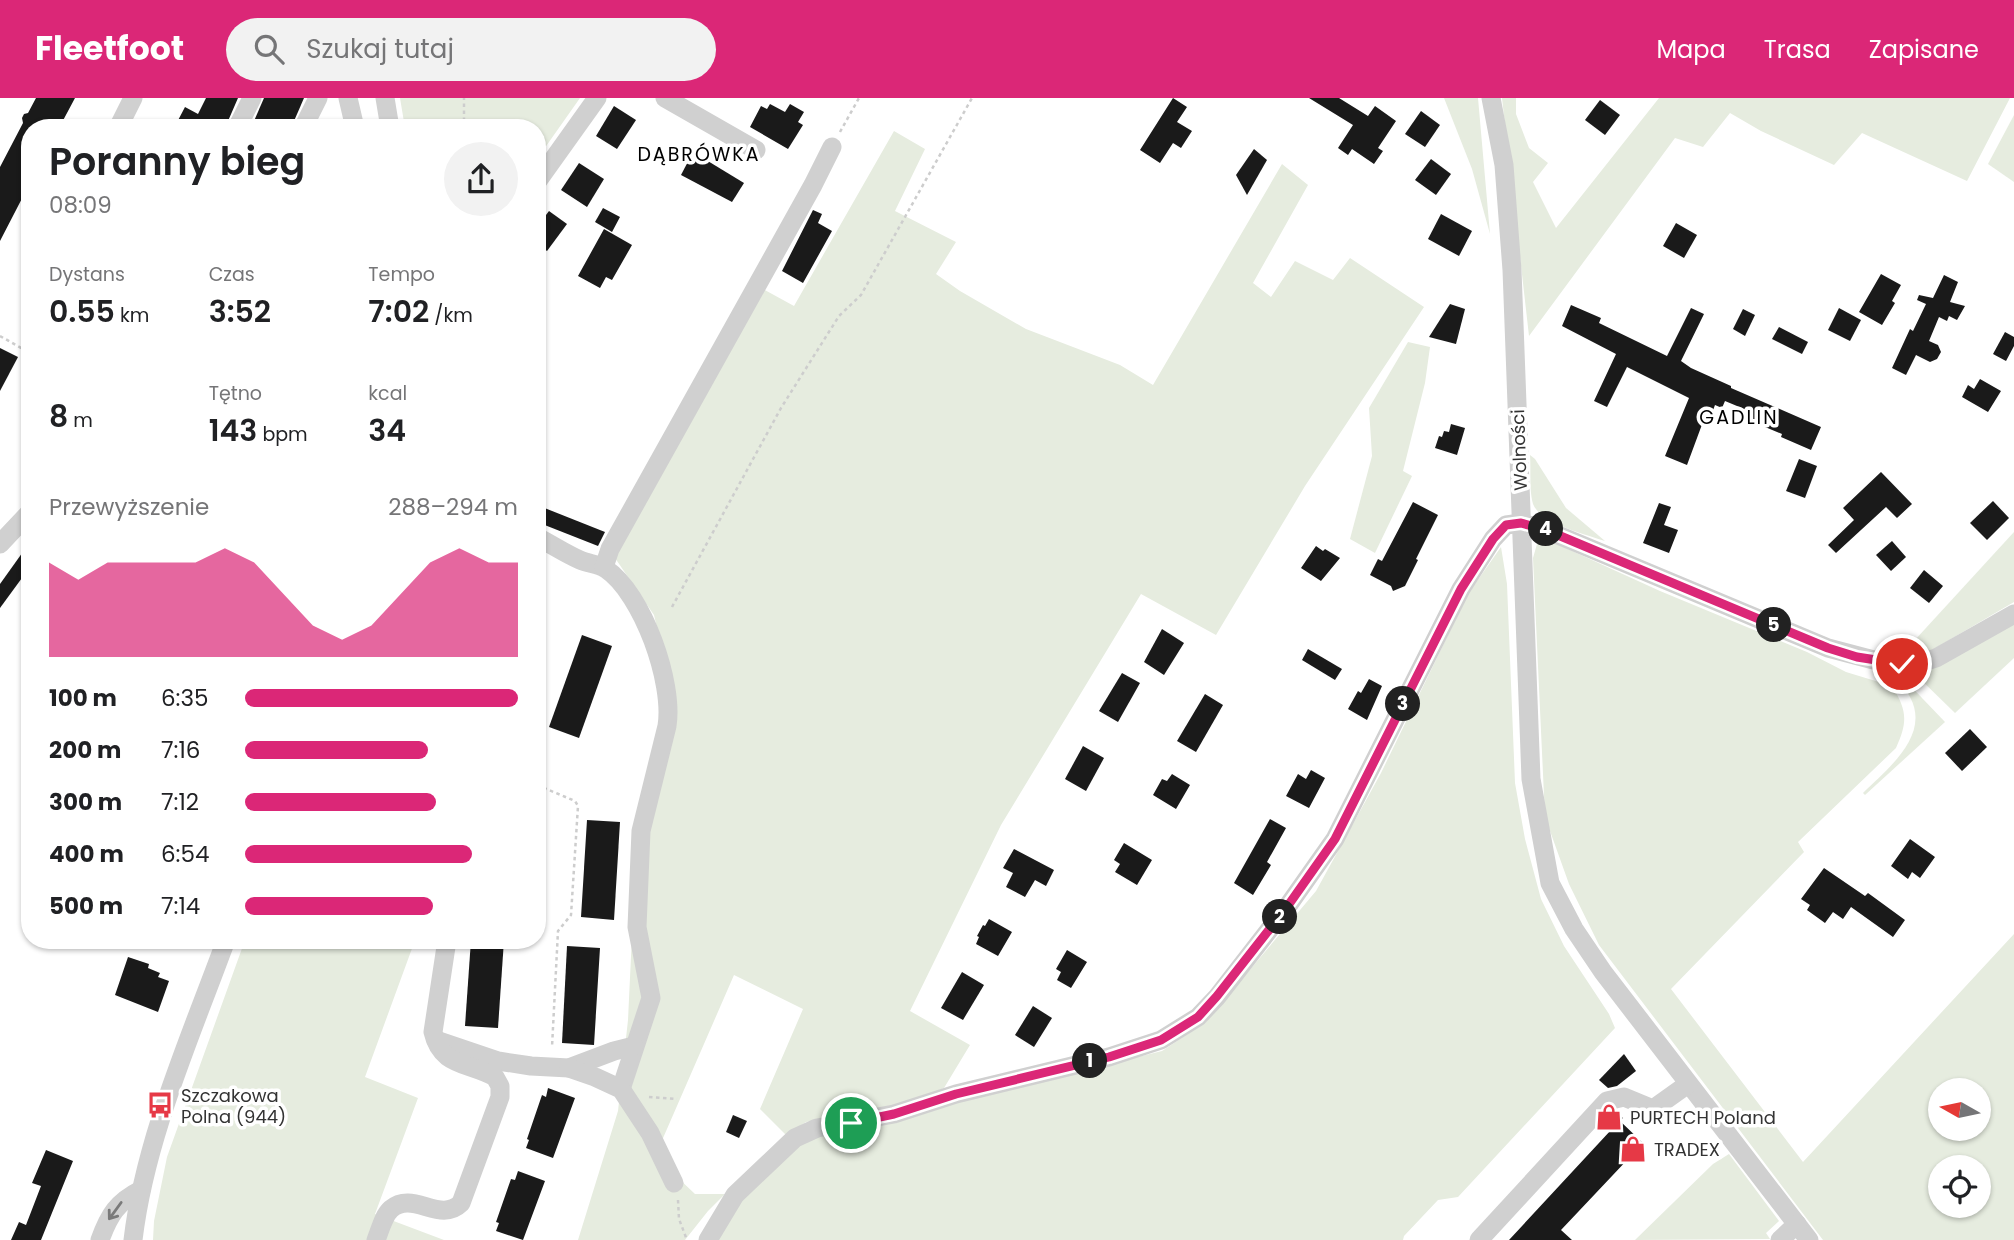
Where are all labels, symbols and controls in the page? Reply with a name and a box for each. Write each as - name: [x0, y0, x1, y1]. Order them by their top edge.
- search box: [226, 18, 716, 81]
- text: Fleetfoot: [35, 25, 184, 72]
- icon: search: [250, 30, 288, 68]
- text: Szukaj tutaj: [306, 31, 454, 67]
- text: Mapa: [1656, 33, 1726, 66]
- text: Trasa: [1764, 33, 1831, 66]
- text: Zapisane: [1869, 33, 1979, 66]
- text: Poranny bieg: [49, 135, 305, 188]
- district label: DĄBRÓWKA: [637, 141, 761, 168]
- button: share: [444, 142, 518, 216]
- text: 08:09: [49, 189, 112, 221]
- text: Dystans: [49, 261, 125, 288]
- text: Czas: [209, 261, 255, 288]
- text: Tempo: [368, 261, 435, 288]
- text: 0.55: [49, 290, 115, 333]
- text: 3:52: [209, 290, 271, 333]
- text: 7:02: [368, 290, 429, 333]
- text: km: [115, 302, 149, 329]
- text: /km: [429, 302, 473, 329]
- text: Tętno: [209, 380, 262, 407]
- text: kcal: [368, 380, 407, 407]
- text: 8: [49, 395, 68, 438]
- district label: GADLIN: [1699, 404, 1779, 431]
- text: m: [68, 407, 93, 434]
- text: 143: [209, 409, 257, 452]
- text: 34: [368, 409, 406, 452]
- street label: Wolności: [1505, 409, 1533, 491]
- text: bpm: [257, 421, 308, 448]
- text: Przewyższenie: [49, 491, 209, 523]
- text: 288–294 m: [388, 491, 518, 523]
- pin: 4: [1528, 512, 1564, 546]
- text: 4: [1539, 515, 1552, 542]
- pin: 5: [1756, 608, 1792, 642]
- text: 5: [1767, 611, 1780, 638]
- pin: [1872, 634, 1932, 694]
- icon: check: [1883, 645, 1921, 683]
- text: 100 m: [49, 682, 117, 714]
- text: 6:35: [161, 682, 209, 714]
- pin: 3: [1386, 686, 1420, 722]
- text: 3: [1397, 690, 1408, 717]
- text: 200 m: [49, 734, 121, 766]
- text: 7:16: [161, 734, 200, 766]
- text: 300 m: [49, 786, 122, 818]
- text: 7:12: [161, 786, 199, 818]
- text: 400 m: [49, 838, 124, 870]
- text: 6:54: [161, 838, 209, 870]
- text: 500 m: [49, 890, 123, 922]
- text: 7:14: [161, 890, 200, 922]
- pin: 2: [1262, 900, 1298, 934]
- text: 2: [1274, 903, 1285, 930]
- pin: 1: [1072, 1044, 1108, 1079]
- text: 1: [1086, 1047, 1093, 1074]
- north arrow: [1928, 1078, 1992, 1141]
- map controls: [1928, 1078, 1991, 1218]
- place label: Szczakowa Polna (944): [181, 1083, 286, 1129]
- bus stop icon: Szczakowa Polna (944): [145, 1090, 175, 1120]
- pin: [821, 1093, 881, 1153]
- shop icon: PURTECH Poland: [1594, 1102, 1624, 1132]
- icon: arrive: [832, 1104, 870, 1142]
- place label: PURTECH Poland: [1630, 1105, 1776, 1130]
- shop icon: TRADEX: [1618, 1134, 1648, 1164]
- place label: TRADEX: [1654, 1137, 1720, 1162]
- button: locate: [1928, 1155, 1991, 1218]
- one-way arrow: [108, 1201, 123, 1219]

